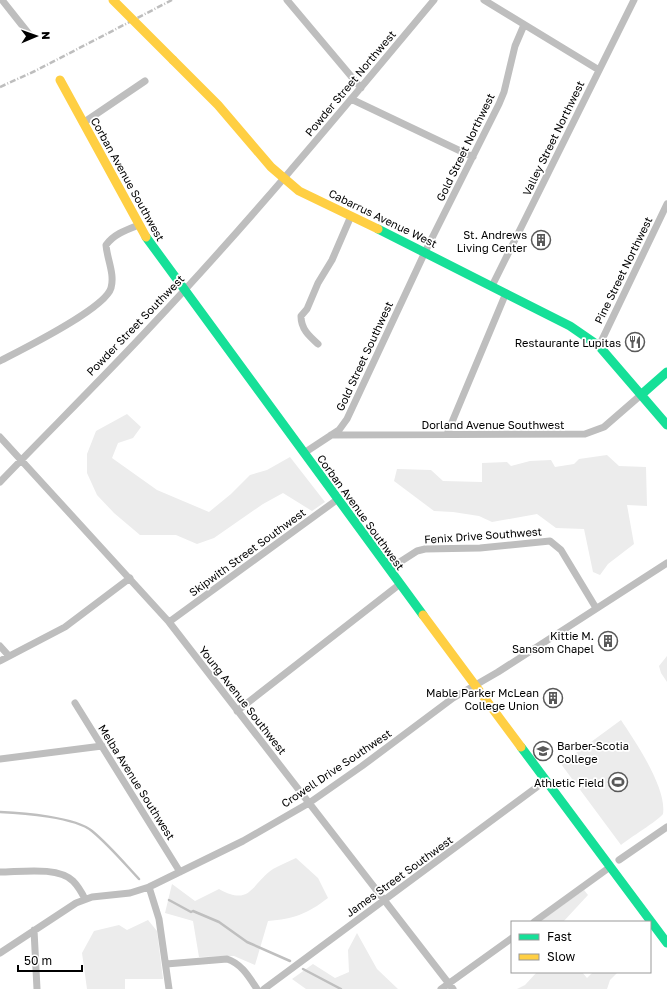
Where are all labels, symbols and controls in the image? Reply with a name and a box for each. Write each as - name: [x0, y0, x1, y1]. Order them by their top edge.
- north arrow: [16, 16, 56, 56]
- street label: Powder Street Northwest: [302, 28, 398, 138]
- text: N: [40, 31, 53, 40]
- street label: Valley Street Northwest: [520, 78, 586, 198]
- street label: Gold Street Northwest: [433, 91, 497, 203]
- street label: Corban Avenue Southwest: [89, 115, 167, 243]
- street label: Cabarrus Avenue West: [327, 186, 439, 250]
- street label: Pine Street Northwest: [591, 214, 655, 326]
- place label: St. Andrews Living Center: [457, 228, 528, 254]
- building icon: St. Andrews Living Center: [530, 229, 552, 251]
- street label: Powder Street Southwest: [84, 272, 186, 378]
- street label: Gold Street Southwest: [333, 299, 395, 413]
- restaurant icon: Restaurante Lupitas: [624, 331, 646, 353]
- place label: Restaurante Lupitas: [515, 336, 621, 349]
- street label: Dorland Avenue Southwest: [422, 418, 564, 431]
- street label: Corban Avenue Southwest: [315, 452, 407, 572]
- street label: Skipwith Street Southwest: [186, 505, 308, 599]
- street label: Fenix Drive Southwest: [424, 524, 542, 546]
- place label: Kittie M. Sansom Chapel: [512, 629, 594, 655]
- building icon: Kittie M. Sansom Chapel: [597, 630, 619, 652]
- street label: Young Avenue Southwest: [197, 643, 289, 757]
- place label: Mable Parker McLean College Union: [426, 686, 539, 712]
- building icon: Mable Parker McLean College Union: [542, 687, 564, 709]
- street label: Melba Avenue Southwest: [96, 722, 178, 842]
- street label: Crowell Drive Southwest: [279, 726, 393, 810]
- place label: Barber-Scotia College: [557, 739, 629, 765]
- school or university icon: Barber-Scotia College: [532, 740, 554, 762]
- sports icon: Athletic Field: [607, 771, 629, 793]
- place label: Athletic Field: [534, 776, 604, 789]
- street label: James Street Southwest: [343, 833, 455, 919]
- legend: [511, 921, 651, 973]
- text: Fast: [547, 929, 572, 944]
- scale bar: [18, 947, 82, 973]
- text: Slow: [547, 949, 575, 964]
- text: 50 m: [24, 953, 52, 968]

